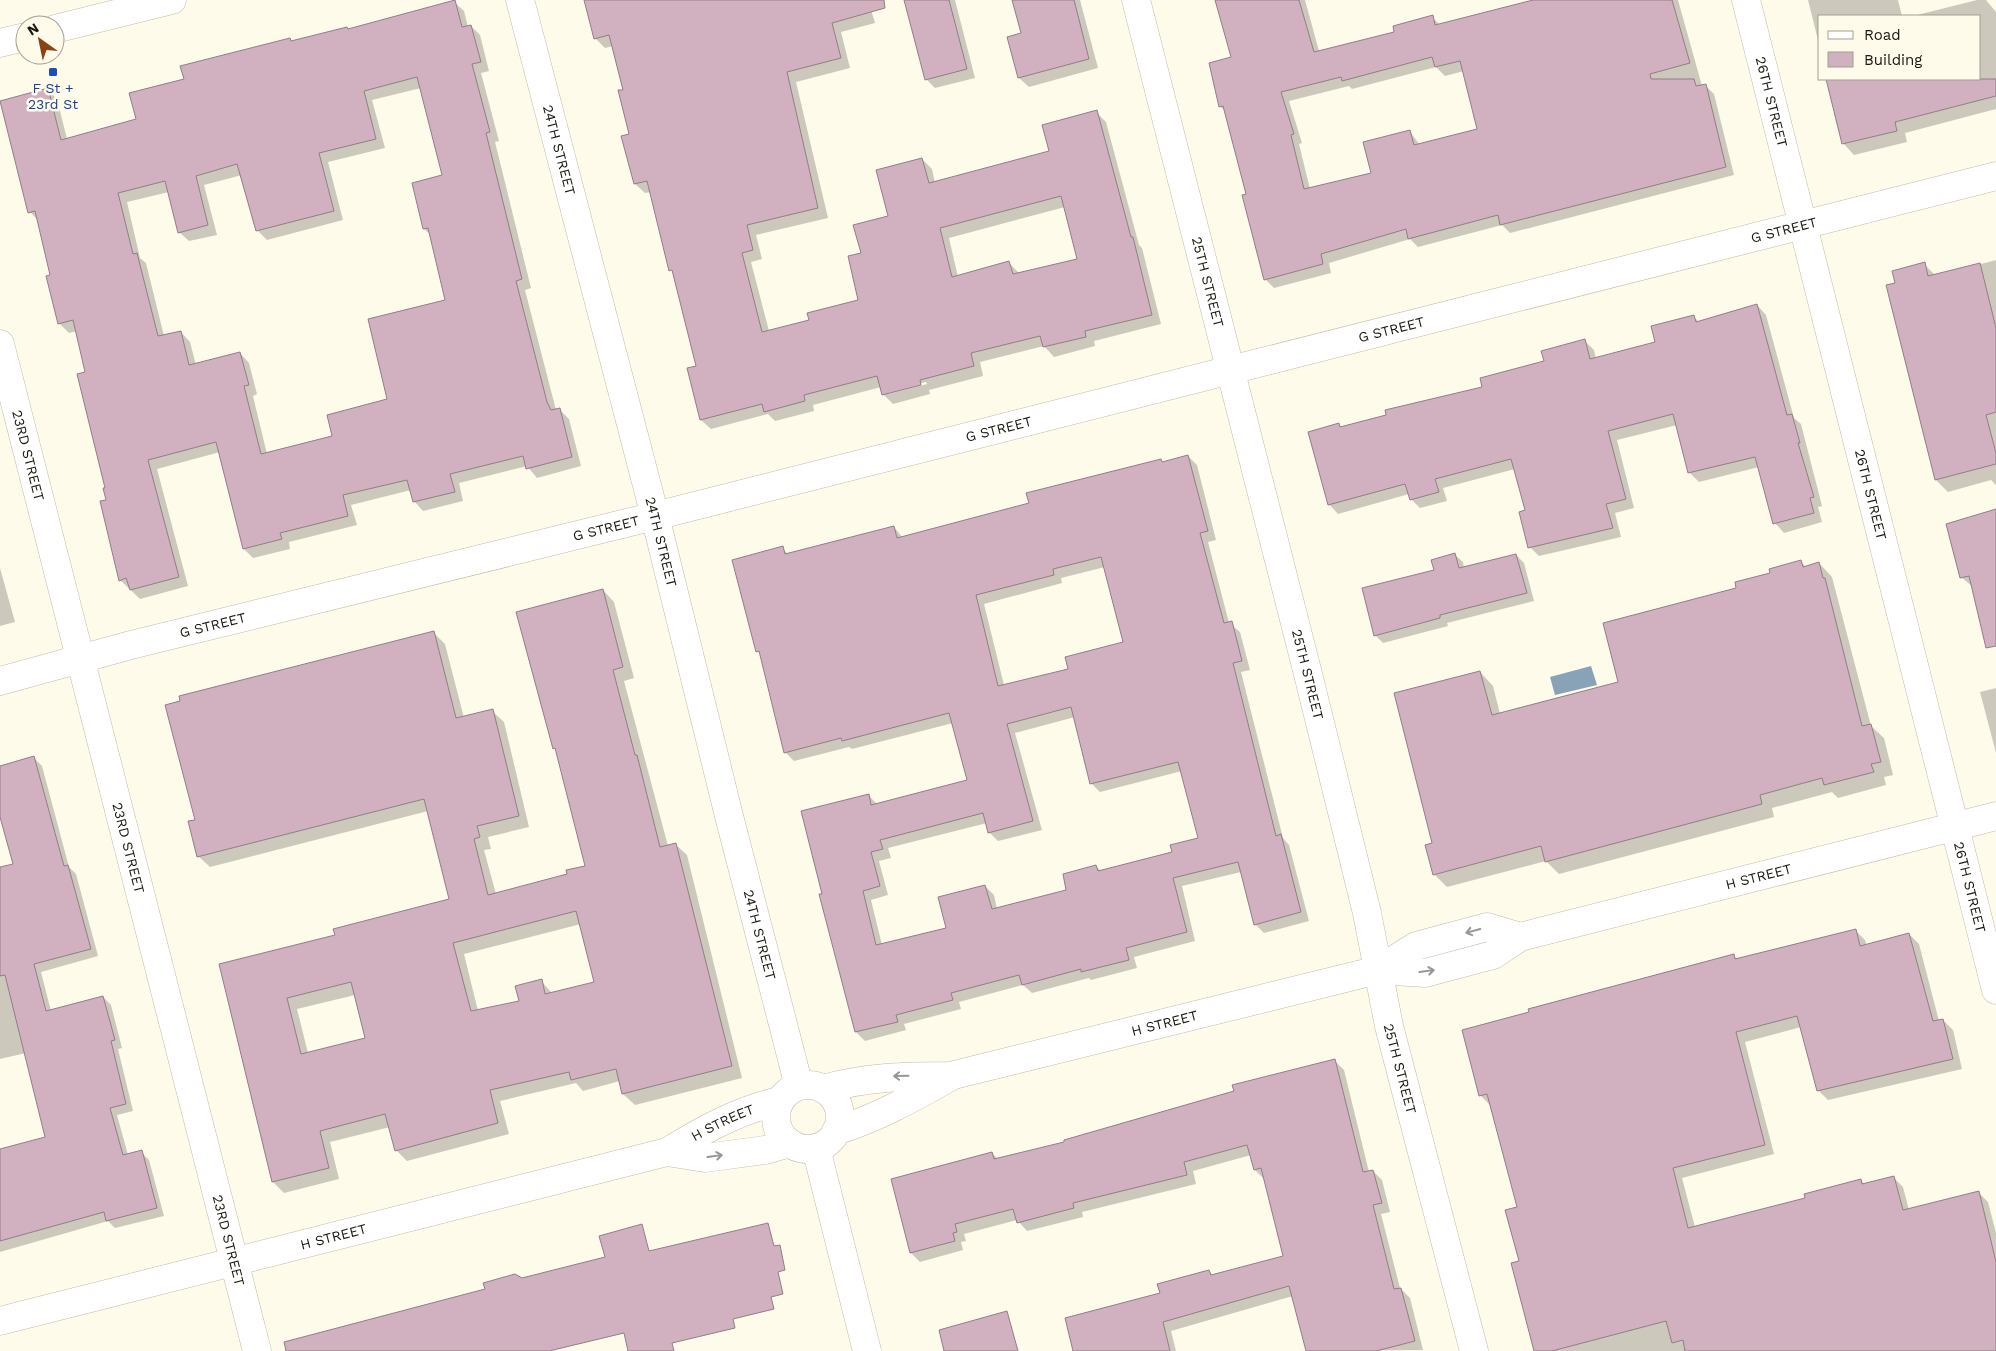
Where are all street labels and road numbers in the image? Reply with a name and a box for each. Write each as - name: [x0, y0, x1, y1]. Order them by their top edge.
- street label: 26TH STREET: [1753, 55, 1791, 149]
- street label: 24TH STREET: [540, 103, 579, 197]
- street label: G STREET: [1749, 214, 1819, 246]
- street label: 25TH STREET: [1189, 235, 1227, 329]
- street label: G STREET: [1356, 313, 1426, 345]
- street label: 23RD STREET: [9, 408, 48, 503]
- street label: G STREET: [964, 413, 1034, 445]
- street label: 26TH STREET: [1852, 447, 1890, 542]
- street label: 24TH STREET: [642, 495, 680, 589]
- street label: G STREET: [571, 512, 641, 544]
- street label: G STREET: [178, 609, 248, 641]
- street label: 25TH STREET: [1289, 628, 1327, 722]
- street label: 23RD STREET: [109, 801, 148, 896]
- street label: 26TH STREET: [1951, 840, 1989, 935]
- street label: H STREET: [1724, 860, 1794, 892]
- street label: 24TH STREET: [740, 888, 779, 982]
- street label: H STREET: [1130, 1007, 1200, 1039]
- street label: 25TH STREET: [1381, 1022, 1420, 1116]
- street label: H STREET: [688, 1101, 757, 1144]
- street label: 23RD STREET: [209, 1193, 248, 1288]
- street label: H STREET: [299, 1220, 369, 1253]

